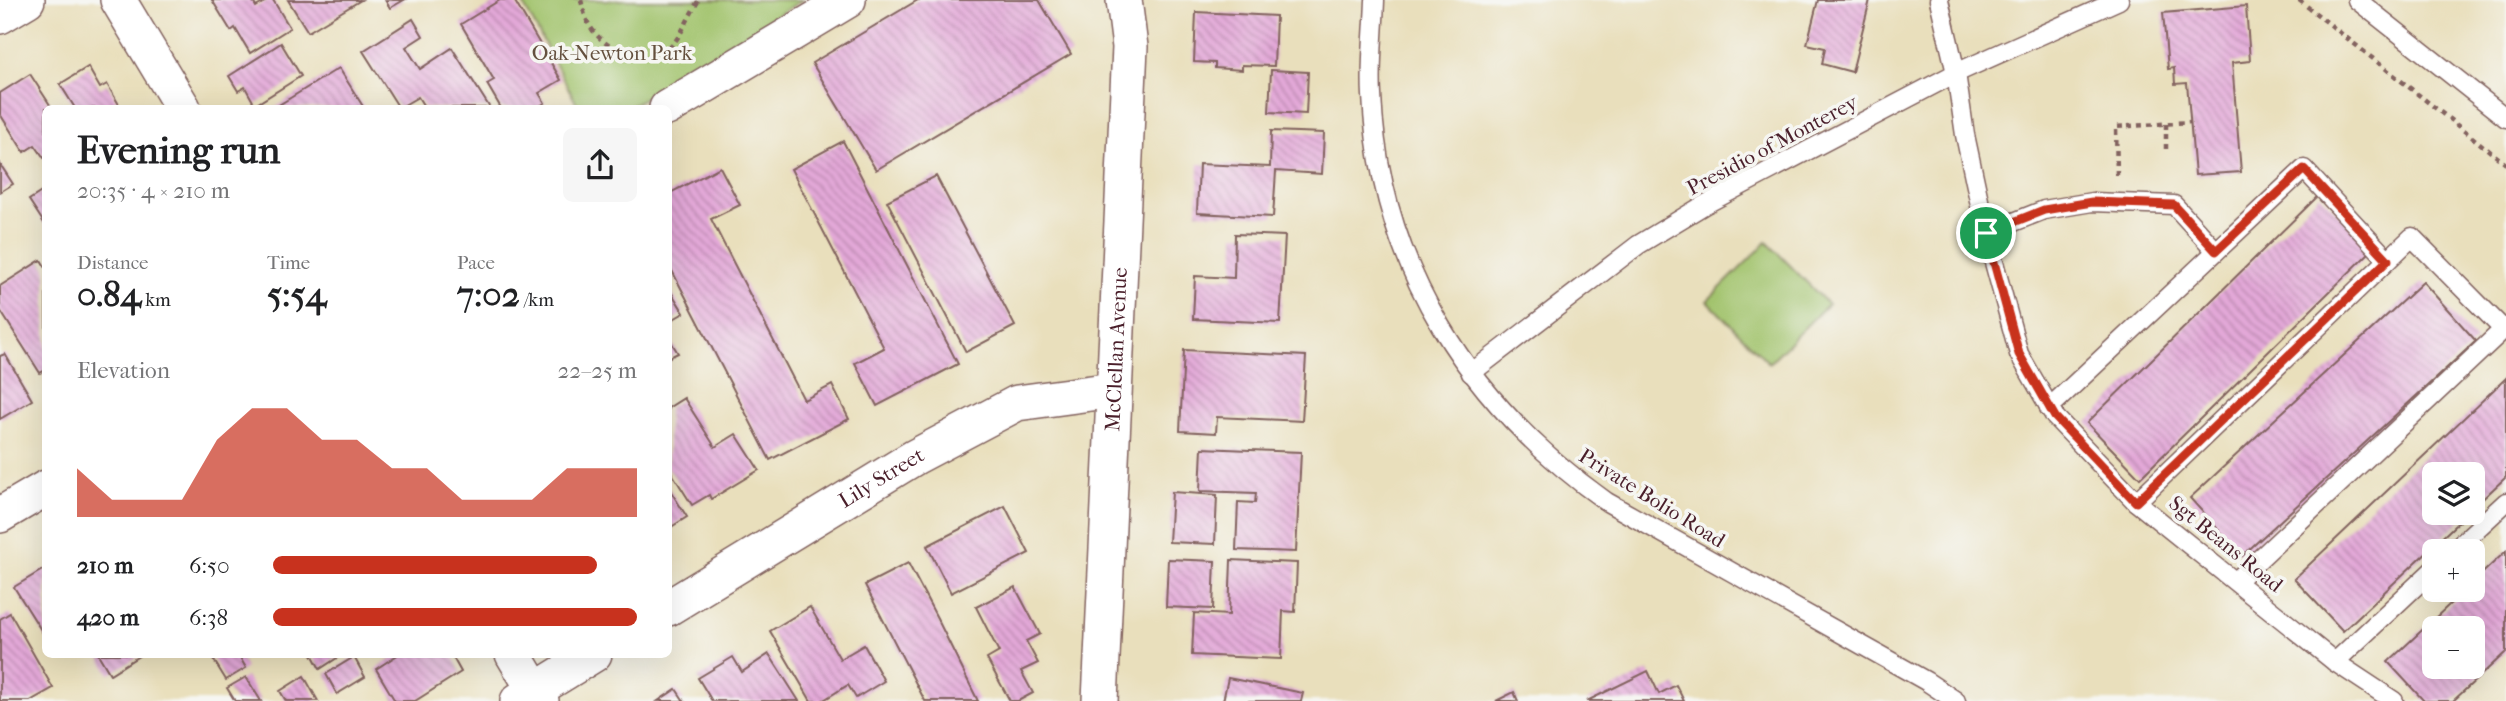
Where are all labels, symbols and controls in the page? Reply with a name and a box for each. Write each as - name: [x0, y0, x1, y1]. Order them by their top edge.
- park label: Oak-Newton Park: [532, 41, 692, 65]
- street label: Presidio of Monterey: [1683, 89, 1862, 200]
- text: Evening run: [77, 128, 280, 173]
- button: share: [563, 128, 637, 202]
- text: 20:35 · 4 × 210 m: [77, 177, 230, 204]
- pin: [1956, 203, 2016, 263]
- icon: arrive: [1967, 214, 2005, 252]
- text: Distance: [77, 252, 148, 274]
- text: Time: [267, 252, 310, 274]
- text: Pace: [457, 252, 495, 274]
- street label: McClellan Avenue: [1100, 267, 1132, 432]
- text: 0.84: [77, 274, 141, 315]
- text: 5:54: [267, 274, 326, 315]
- text: 7:02: [457, 274, 520, 315]
- text: km: [141, 289, 171, 311]
- text: /km: [520, 289, 554, 311]
- text: Elevation: [77, 357, 170, 384]
- text: 22–25 m: [557, 357, 637, 384]
- street label: Lily Street: [834, 442, 928, 513]
- street label: Private Bolio Road: [1575, 443, 1730, 553]
- map controls: [2422, 462, 2485, 679]
- button: layers: [2422, 462, 2485, 525]
- street label: Sgt Beans Road: [2164, 491, 2288, 598]
- button: +: [2422, 539, 2485, 602]
- text: 210 m: [77, 552, 134, 579]
- text: 6:50: [189, 552, 230, 579]
- text: 420 m: [77, 604, 139, 631]
- text: 6:38: [189, 604, 228, 631]
- button: −: [2422, 616, 2485, 679]

